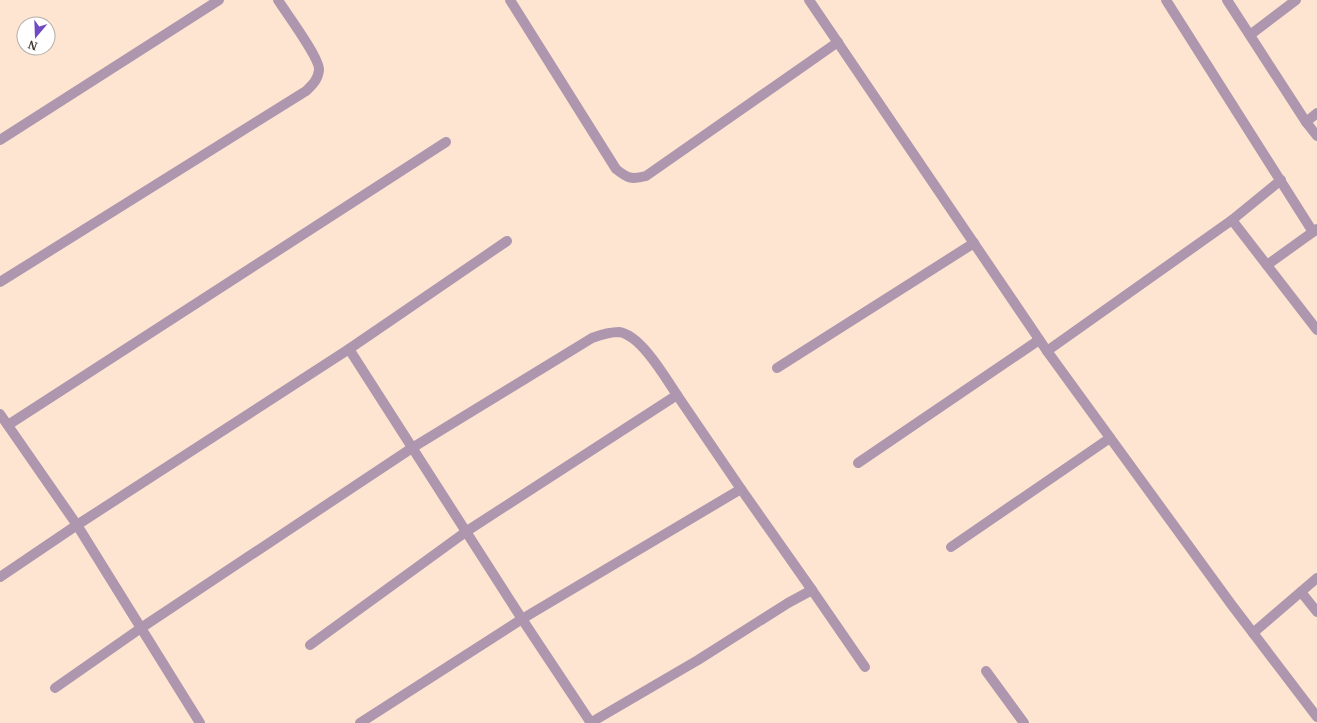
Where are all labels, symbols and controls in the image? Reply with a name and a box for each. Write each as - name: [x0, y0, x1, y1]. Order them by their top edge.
- north arrow: [16, 16, 56, 56]
- text: N: [26, 37, 39, 53]

